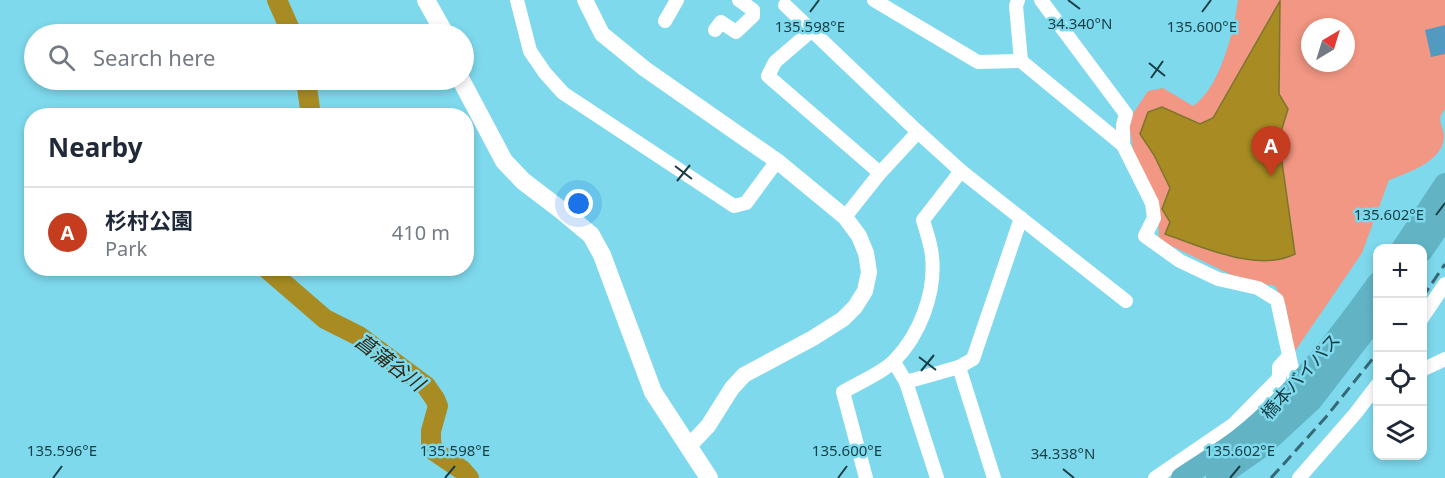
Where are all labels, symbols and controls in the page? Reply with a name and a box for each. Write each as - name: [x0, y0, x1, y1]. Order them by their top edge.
- text: 34.340°N: [1048, 13, 1112, 33]
- text: 135.598°E: [775, 16, 845, 36]
- text: 135.600°E: [1167, 16, 1237, 36]
- north arrow: [1301, 18, 1355, 72]
- search box: [24, 24, 474, 90]
- icon: search: [45, 41, 78, 74]
- text: Search here: [93, 42, 215, 72]
- pin: A: [1252, 126, 1290, 176]
- text: Nearby: [48, 129, 143, 165]
- your location: [564, 189, 593, 218]
- text: 135.602°E: [1354, 204, 1424, 224]
- text: 杉村公園: [105, 205, 193, 235]
- text: A: [61, 219, 74, 246]
- text: 410 m: [392, 219, 450, 246]
- text: Park: [105, 235, 147, 262]
- map controls: [1373, 244, 1427, 460]
- button: +: [1373, 244, 1427, 298]
- button: −: [1373, 298, 1427, 352]
- water label: 菖蒲谷川: [350, 327, 432, 398]
- street label: 橋本バイパス: [1255, 328, 1345, 424]
- button: locate: [1373, 352, 1427, 406]
- button: layers: [1373, 406, 1427, 460]
- text: 135.596°E: [27, 440, 97, 460]
- text: 135.598°E: [420, 440, 490, 460]
- text: 135.600°E: [812, 440, 882, 460]
- text: 135.602°E: [1205, 440, 1275, 460]
- text: 34.338°N: [1031, 443, 1095, 463]

